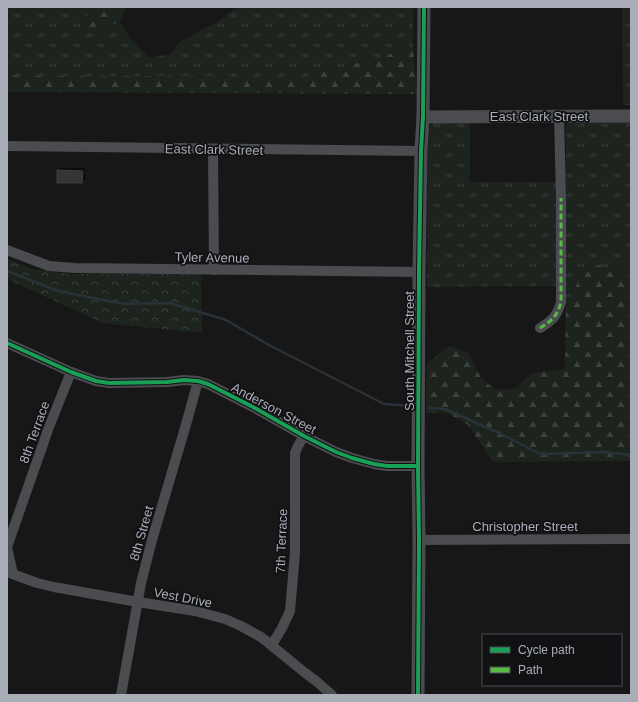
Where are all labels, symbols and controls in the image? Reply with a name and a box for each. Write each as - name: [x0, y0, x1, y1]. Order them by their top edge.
- street label: East Clark Street: [490, 109, 589, 124]
- street label: East Clark Street: [165, 141, 264, 158]
- street label: Tyler Avenue: [174, 249, 250, 266]
- street label: South Mitchell Street: [402, 291, 417, 411]
- street label: Anderson Street: [229, 380, 319, 437]
- street label: 8th Terrace: [16, 399, 53, 465]
- street label: 8th Street: [127, 504, 157, 562]
- street label: 7th Terrace: [273, 508, 290, 574]
- street label: Christopher Street: [472, 519, 578, 534]
- street label: Vest Drive: [152, 584, 213, 611]
- legend: [482, 634, 622, 686]
- text: Cycle path: [518, 643, 575, 657]
- text: Path: [518, 663, 543, 677]

